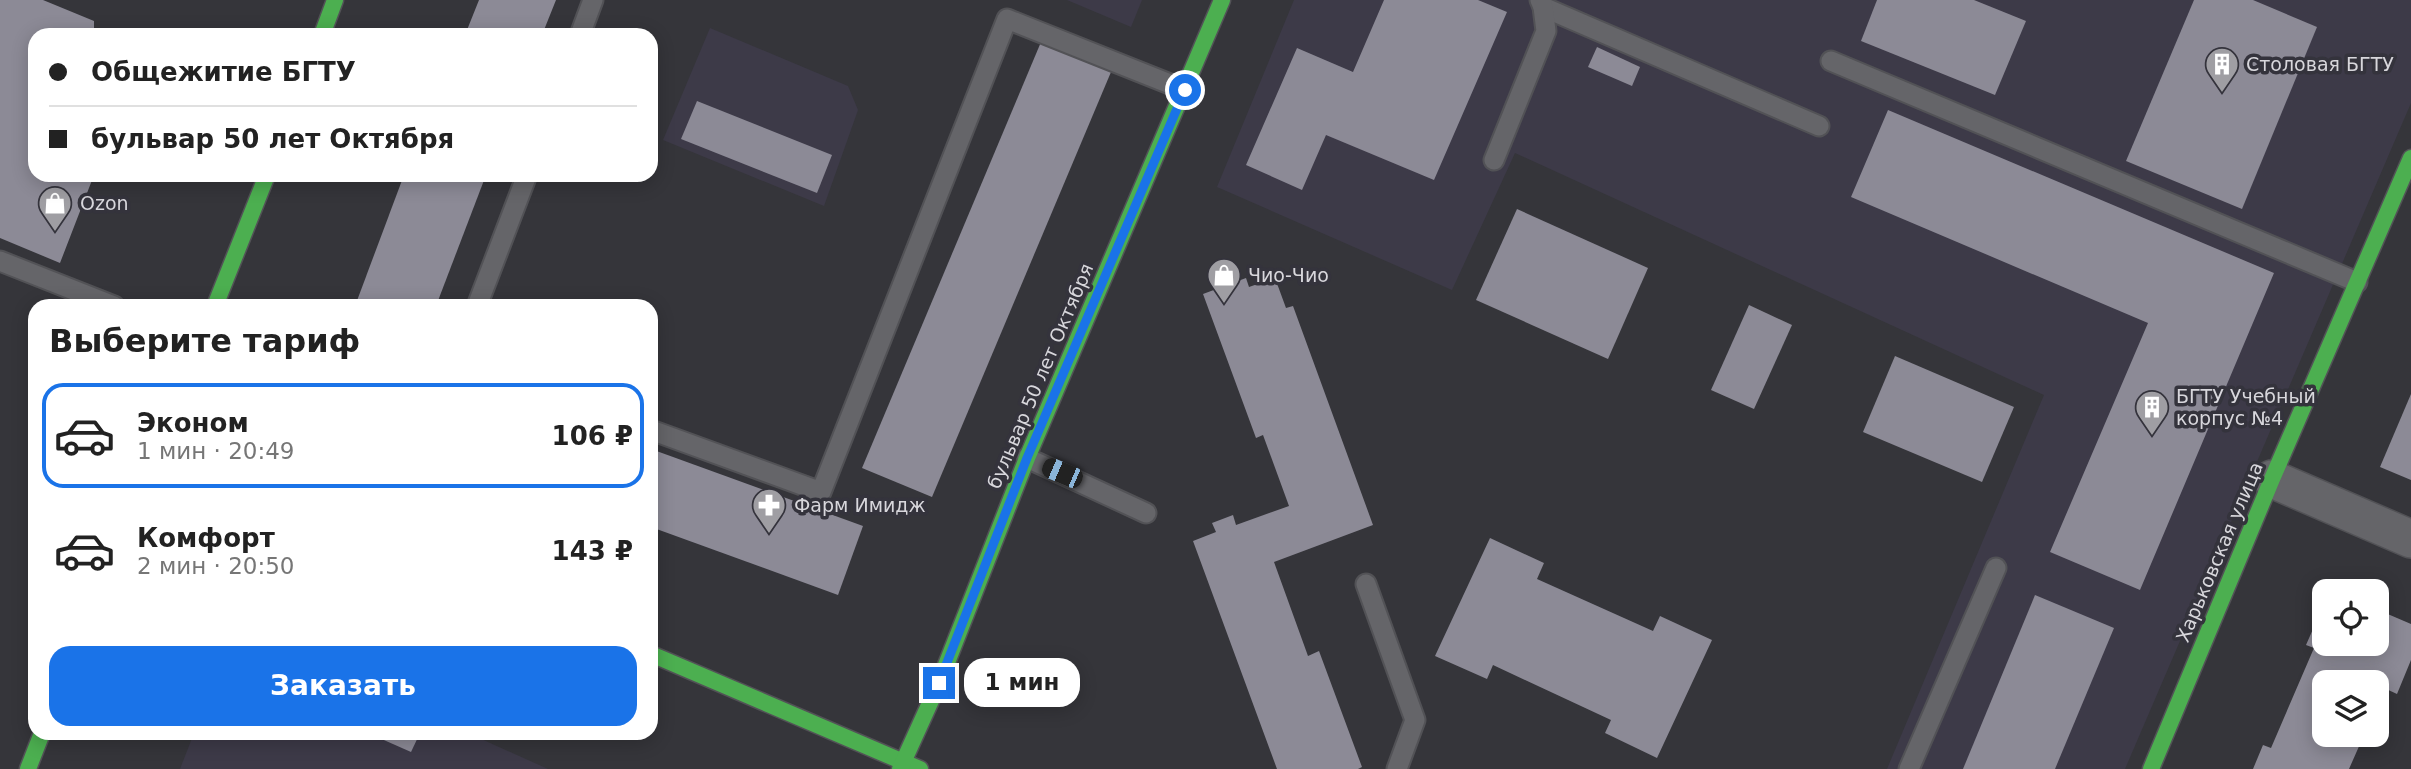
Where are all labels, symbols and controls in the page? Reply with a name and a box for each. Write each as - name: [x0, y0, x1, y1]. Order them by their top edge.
- building icon: Столовая БГТУ: [2203, 45, 2241, 94]
- place label: Столовая БГТУ: [2246, 53, 2394, 75]
- text: Общежитие БГТУ: [91, 57, 356, 87]
- route start: [1169, 74, 1201, 106]
- text: бульвар 50 лет Октября: [91, 124, 454, 154]
- shop icon: Ozon: [36, 184, 74, 233]
- place label: Ozon: [80, 192, 129, 214]
- shop icon: Чио-Чио: [1205, 256, 1243, 305]
- street label: бульвар 50 лет Октября: [982, 260, 1098, 492]
- place label: Чио-Чио: [1248, 264, 1329, 286]
- text: Выберите тариф: [49, 322, 360, 360]
- place label: БГТУ Учебный корпус №4: [2176, 385, 2316, 429]
- building icon: БГТУ Учебный корпус №4: [2133, 388, 2171, 437]
- icon: car: [53, 404, 116, 467]
- text: Эконом: [137, 408, 249, 438]
- text: 106 ₽: [552, 421, 633, 451]
- text: 1 мин · 20:49: [137, 438, 295, 464]
- car: [1039, 455, 1086, 491]
- street label: Харьковская улица: [2171, 459, 2267, 645]
- pharmacy icon: Фарм Имидж: [750, 486, 788, 535]
- place label: Фарм Имидж: [794, 494, 926, 516]
- icon: car: [53, 519, 116, 582]
- text: Комфорт: [137, 523, 275, 553]
- text: 143 ₽: [552, 536, 633, 566]
- text: 2 мин · 20:50: [137, 553, 295, 579]
- map controls: [2312, 579, 2389, 747]
- button: locate: [2312, 579, 2389, 656]
- button: Заказать: [49, 646, 637, 726]
- callout: 1 мин: [964, 658, 1079, 708]
- route end: [923, 667, 955, 699]
- text: 1 мин: [985, 669, 1059, 695]
- button: layers: [2312, 670, 2389, 747]

